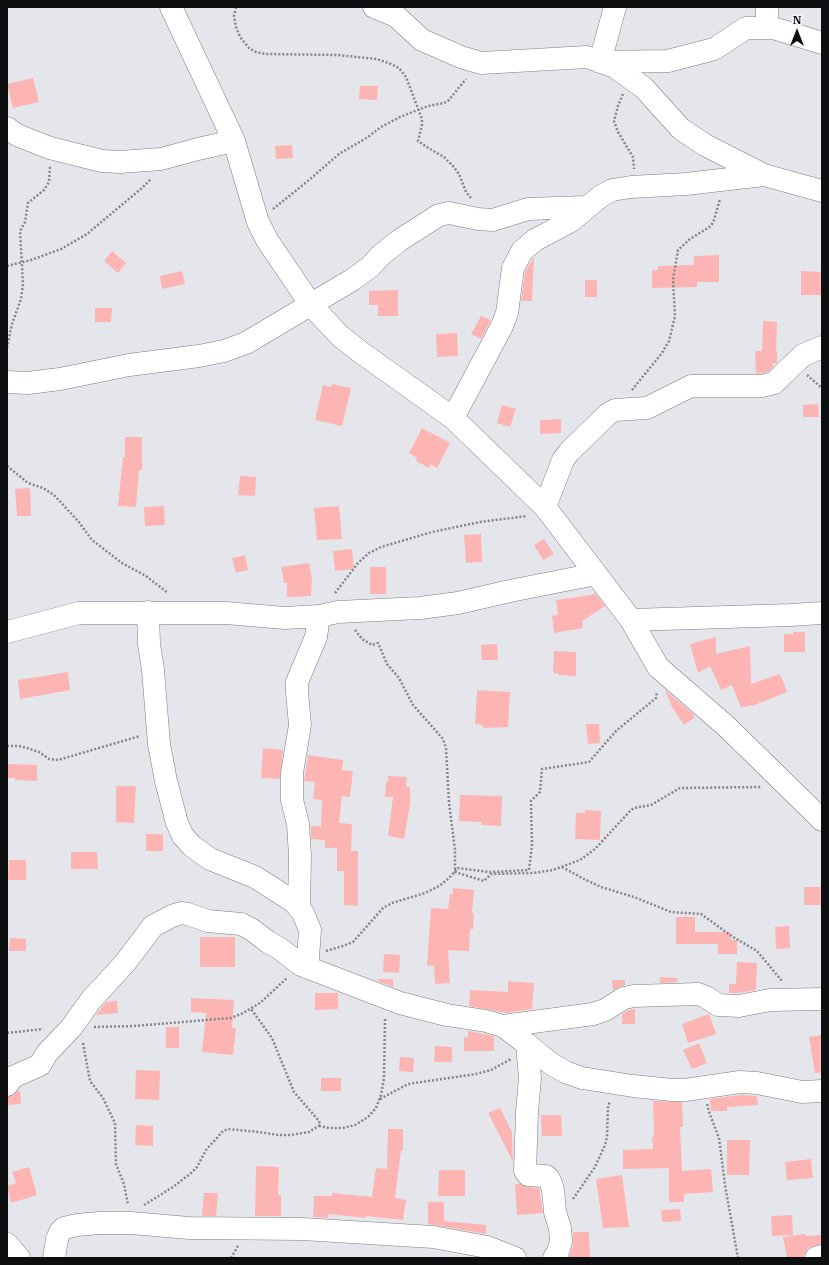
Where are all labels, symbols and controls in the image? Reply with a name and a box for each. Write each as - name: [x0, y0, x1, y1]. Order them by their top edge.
- north arrow: [777, 12, 817, 52]
- text: N: [793, 13, 801, 27]

